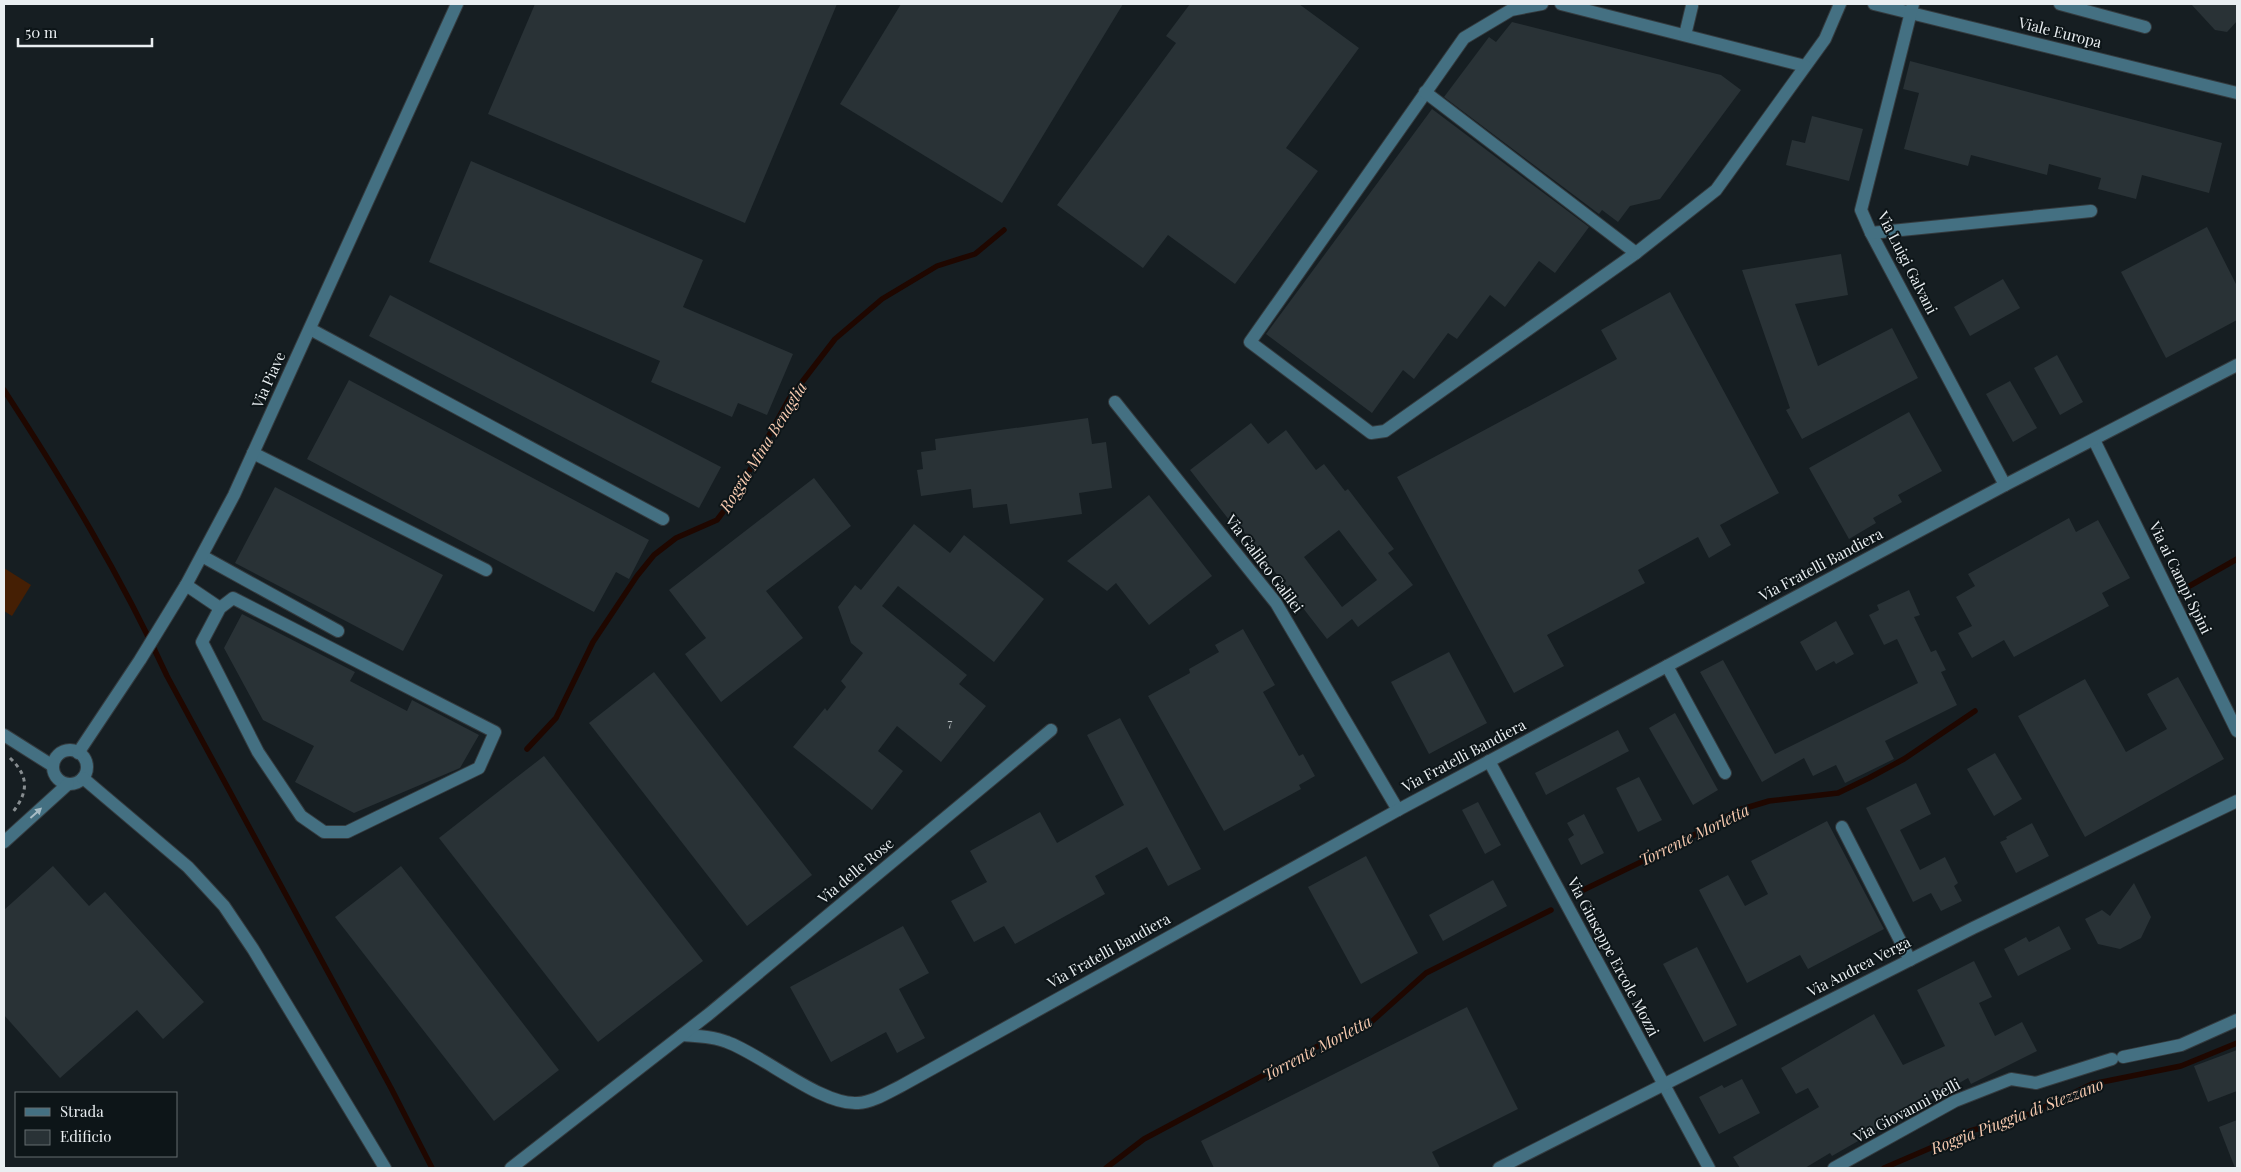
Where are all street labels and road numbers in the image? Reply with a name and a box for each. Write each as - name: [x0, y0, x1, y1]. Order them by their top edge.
- street label: Viale Europa: [2016, 12, 2104, 52]
- street label: Via Luigi Galvani: [1873, 207, 1943, 318]
- street label: Via Piave: [246, 348, 289, 412]
- street label: Via Galileo Galilei: [1221, 510, 1309, 617]
- street label: Via ai Campi Spini: [2145, 517, 2217, 638]
- street label: Via Fratelli Bandiera: [1754, 523, 1886, 606]
- street label: Via Fratelli Bandiera: [1397, 714, 1529, 797]
- street label: Via delle Rose: [813, 833, 897, 908]
- street label: Via Giuseppe Ercole Mozzi: [1563, 873, 1665, 1040]
- street label: Via Fratelli Bandiera: [1043, 908, 1174, 993]
- street label: Via Andrea Verga: [1803, 931, 1914, 1001]
- street label: Via Giovanni Belli: [1849, 1073, 1964, 1147]

